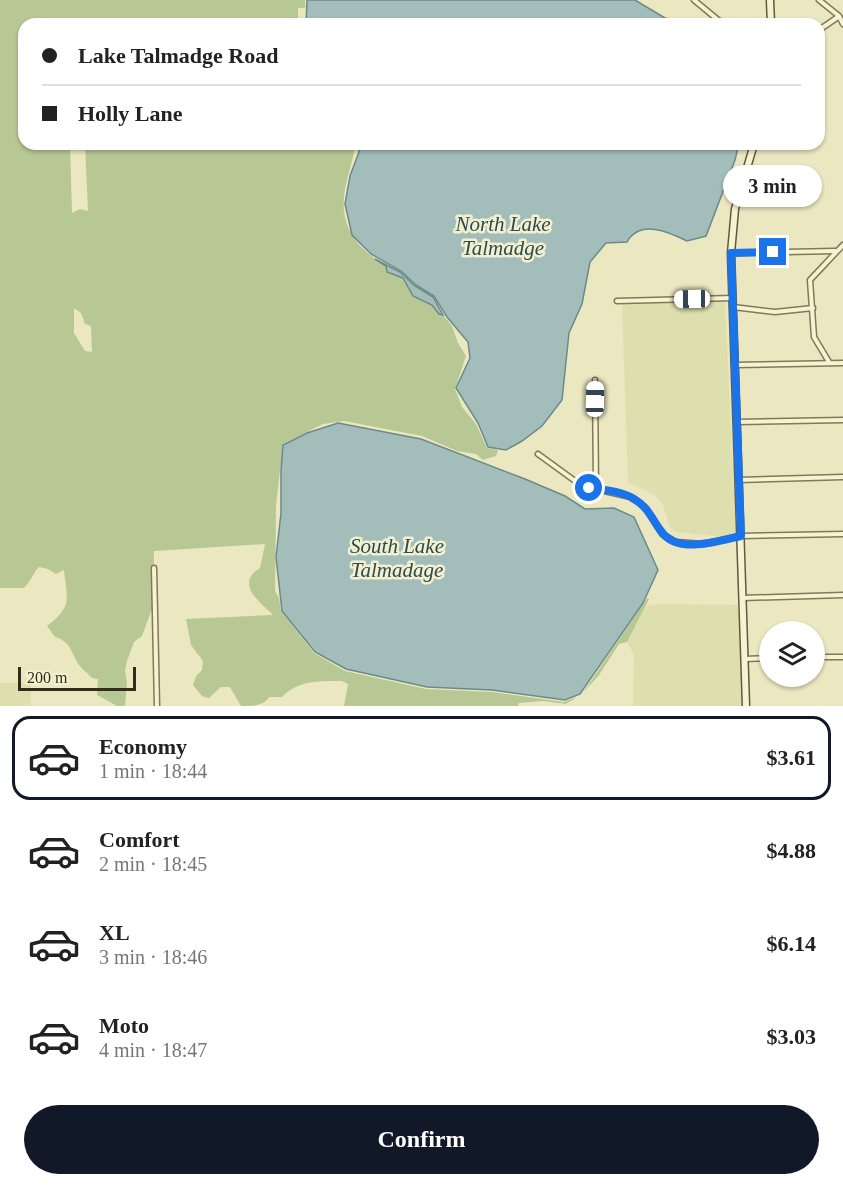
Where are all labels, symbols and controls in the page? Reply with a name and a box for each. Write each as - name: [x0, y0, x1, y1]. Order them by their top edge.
- text: Lake Talmadge Road: [78, 43, 279, 68]
- text: Holly Lane: [78, 101, 183, 126]
- callout: 3 min: [724, 165, 822, 207]
- text: 3 min: [748, 175, 797, 197]
- water label: North Lake Talmadge: [454, 212, 551, 260]
- route end: [759, 238, 786, 265]
- car: [674, 290, 710, 308]
- car: [586, 381, 604, 417]
- route start: [575, 474, 602, 501]
- water label: South Lake Talmadage: [350, 534, 444, 582]
- map controls: [759, 621, 825, 687]
- button: layers: [759, 621, 825, 687]
- scale bar: [18, 664, 136, 692]
- text: 200 m: [27, 669, 67, 686]
- icon: car: [27, 731, 81, 785]
- text: Economy: [99, 734, 187, 759]
- text: $3.61: [767, 745, 816, 770]
- text: 1 min · 18:44: [99, 760, 207, 782]
- icon: car: [27, 824, 81, 878]
- text: Comfort: [99, 827, 180, 852]
- text: $4.88: [767, 838, 816, 863]
- text: 2 min · 18:45: [99, 853, 207, 875]
- icon: car: [27, 917, 81, 971]
- text: XL: [99, 920, 130, 945]
- text: $6.14: [767, 931, 816, 956]
- text: 3 min · 18:46: [99, 946, 207, 968]
- icon: car: [27, 1010, 81, 1064]
- text: Moto: [99, 1013, 149, 1038]
- text: $3.03: [767, 1024, 816, 1049]
- text: 4 min · 18:47: [99, 1039, 207, 1061]
- button: Confirm: [24, 1105, 819, 1174]

